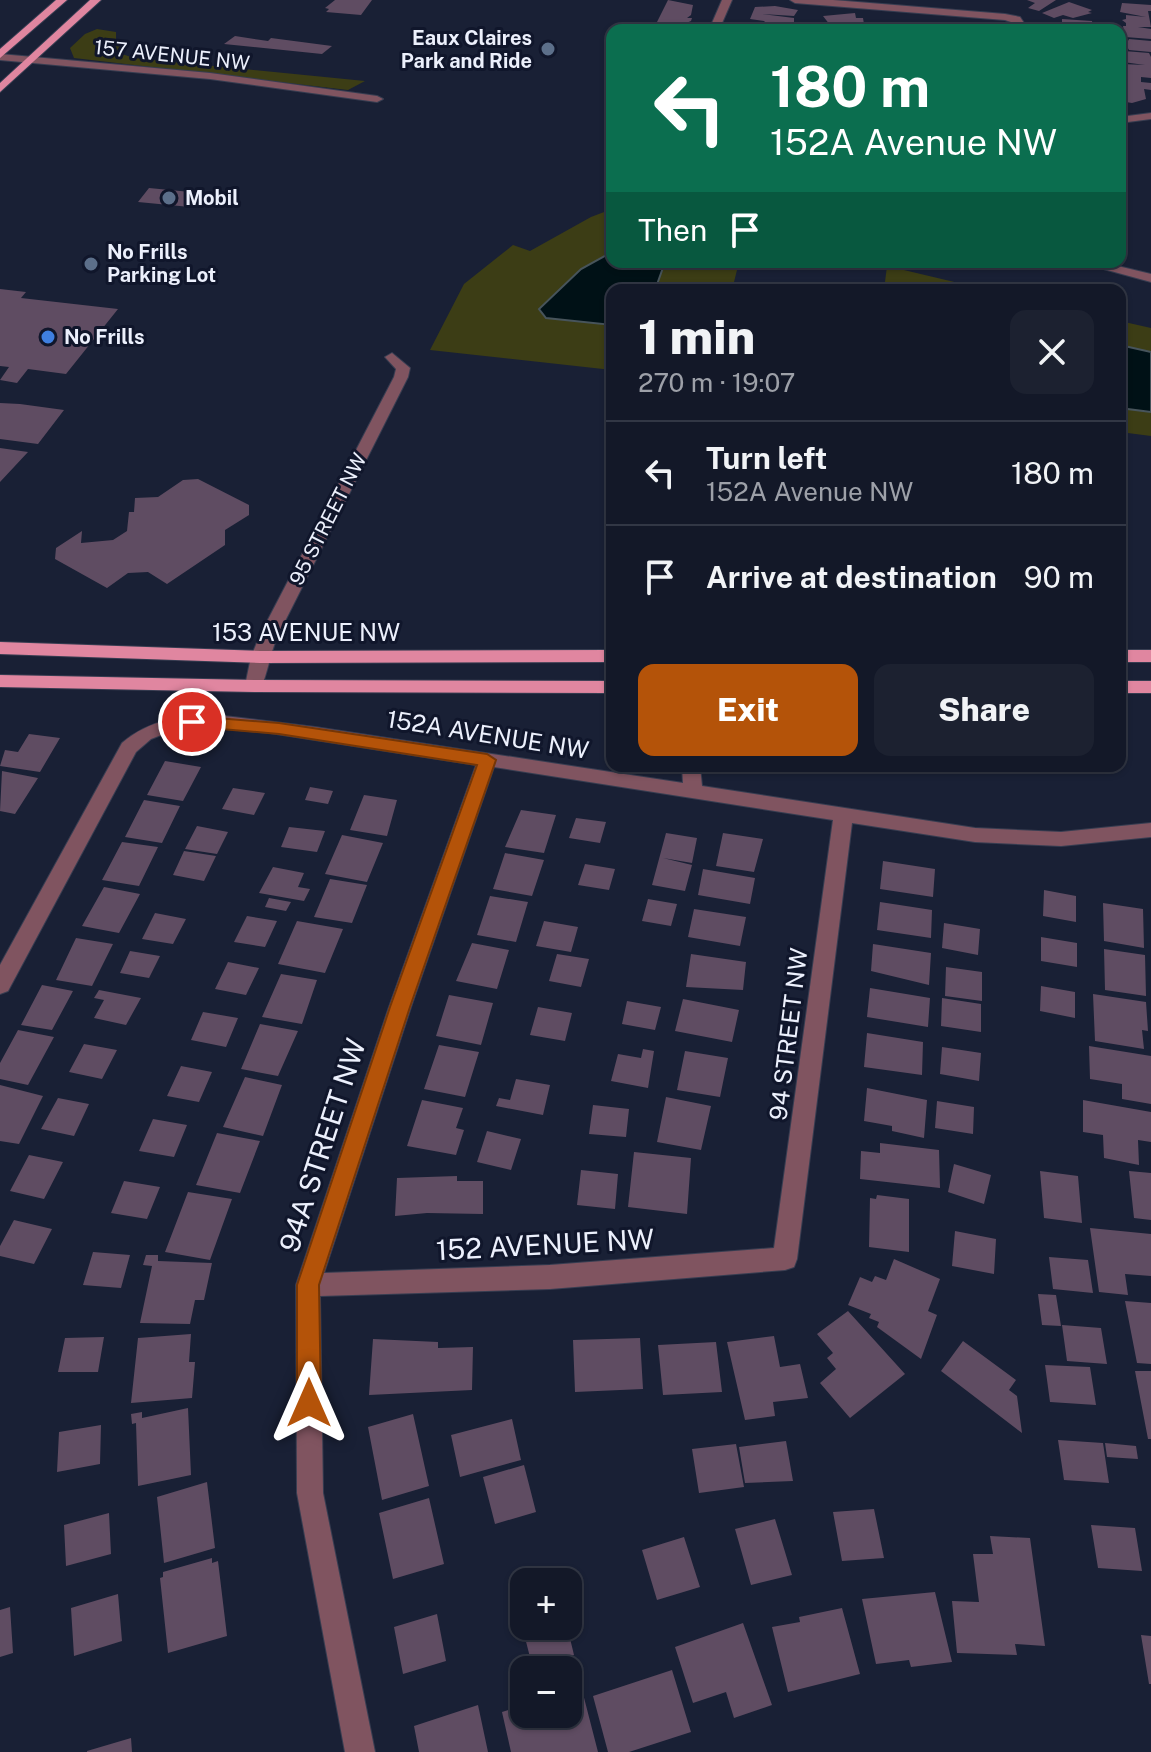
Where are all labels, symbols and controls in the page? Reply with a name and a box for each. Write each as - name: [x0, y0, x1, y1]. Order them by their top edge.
- place label: Eaux Claires Park and Ride: [401, 26, 532, 73]
- street label: 157 AVENUE NW: [93, 35, 251, 75]
- marker: Eaux Claires Park and Ride: [539, 40, 557, 58]
- text: 180 m: [770, 54, 930, 120]
- icon: left: [638, 56, 742, 160]
- text: 152A Avenue NW: [770, 121, 1057, 163]
- place label: Mobil: [185, 186, 239, 210]
- marker: Mobil: [160, 189, 178, 207]
- icon: arrive: [723, 208, 767, 252]
- text: Then: [638, 212, 707, 248]
- place label: No Frills Parking Lot: [107, 240, 216, 287]
- marker: No Frills Parking Lot: [82, 255, 100, 273]
- text: 1 min: [638, 308, 755, 365]
- button: close: [1010, 310, 1094, 394]
- place label: No Frills: [64, 325, 144, 349]
- marker: No Frills: [39, 328, 57, 346]
- text: 270 m · 19:07: [638, 367, 795, 398]
- text: Turn left: [706, 440, 827, 476]
- street label: 95 STREET NW: [284, 449, 372, 589]
- icon: left: [638, 451, 682, 495]
- text: 180 m: [1011, 455, 1094, 491]
- text: 152A Avenue NW: [706, 476, 913, 507]
- icon: arrive: [638, 555, 682, 599]
- text: Arrive at destination: [706, 559, 997, 595]
- text: 90 m: [1024, 559, 1094, 595]
- street label: 153 AVENUE NW: [212, 618, 400, 646]
- button: Exit: [638, 664, 858, 756]
- button: Share: [874, 664, 1094, 756]
- pin: [158, 688, 226, 756]
- icon: arrive: [170, 700, 214, 744]
- street label: 152A AVENUE NW: [385, 704, 591, 764]
- street label: 94 STREET NW: [764, 946, 812, 1122]
- street label: 94A STREET NW: [272, 1034, 372, 1256]
- street label: 152 AVENUE NW: [435, 1222, 655, 1266]
- position arrow: [267, 1361, 351, 1445]
- map controls: [510, 1568, 582, 1728]
- button: +: [510, 1568, 582, 1640]
- button: −: [510, 1656, 582, 1728]

